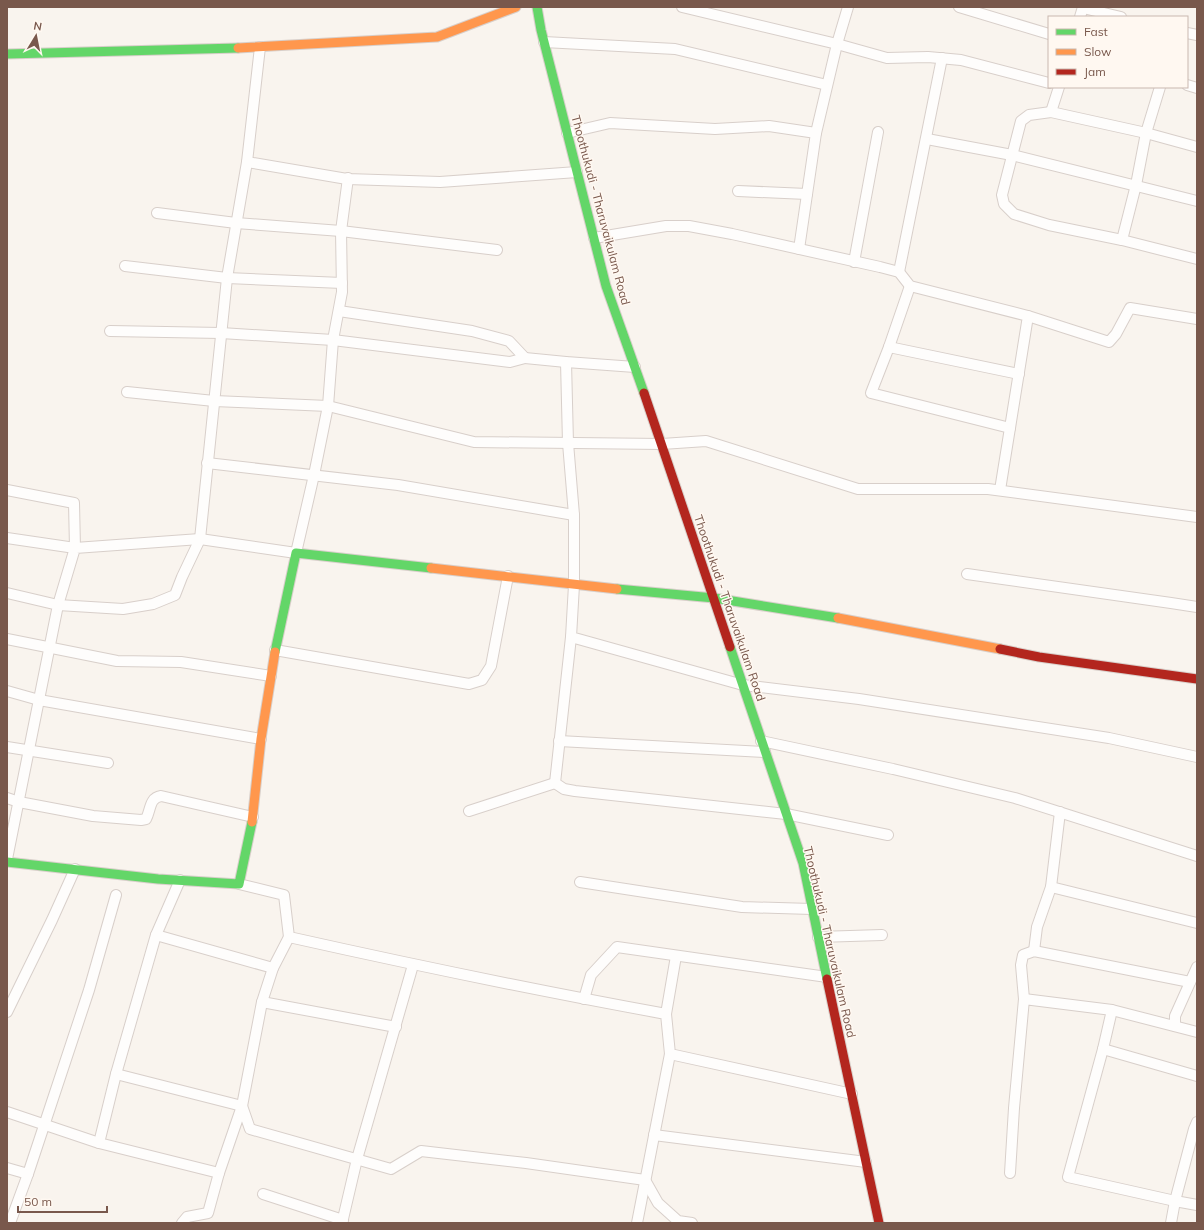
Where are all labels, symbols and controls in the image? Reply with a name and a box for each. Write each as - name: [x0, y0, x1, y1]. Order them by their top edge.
- north arrow: [16, 16, 56, 56]
- legend: [1048, 16, 1188, 88]
- text: N: [32, 19, 43, 34]
- text: Fast: [1084, 24, 1108, 39]
- text: Slow: [1084, 44, 1112, 59]
- text: Jam: [1084, 64, 1106, 79]
- street label: Thoothukudi - Tharuvaikulam Road: [568, 113, 634, 307]
- street label: Thoothukudi - Tharuvaikulam Road: [691, 513, 769, 703]
- street label: Thoothukudi - Tharuvaikulam Road: [801, 845, 859, 1039]
- scale bar: [18, 1188, 107, 1214]
- text: 50 m: [24, 1194, 52, 1209]

